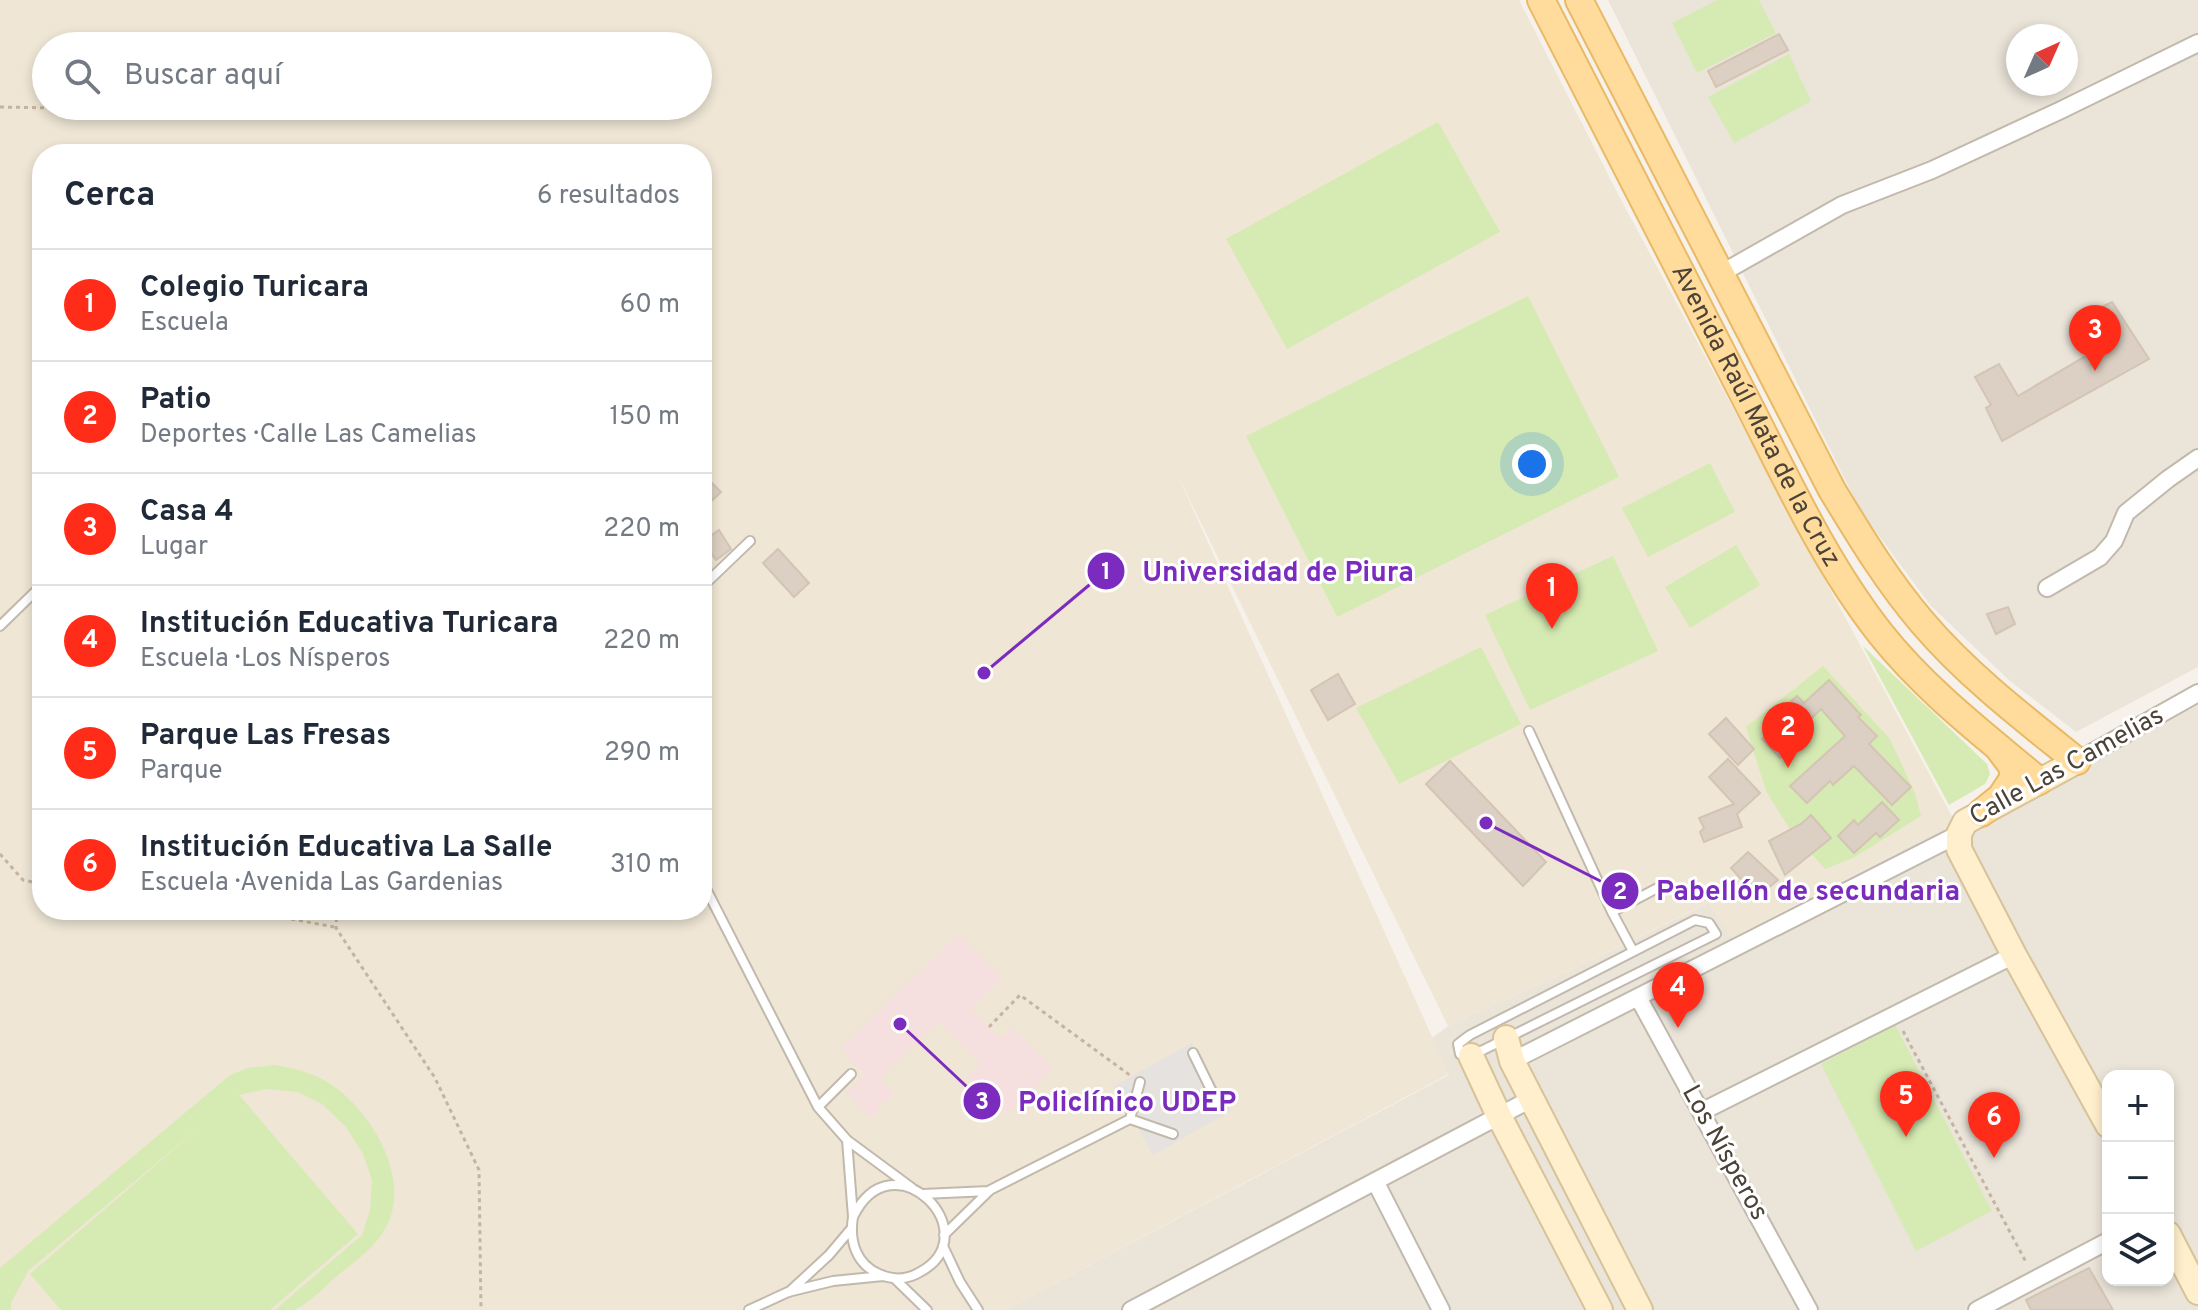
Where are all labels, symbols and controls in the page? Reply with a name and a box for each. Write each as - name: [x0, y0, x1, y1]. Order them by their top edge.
- north arrow: [2006, 24, 2078, 96]
- search box: [32, 32, 712, 120]
- icon: search: [60, 54, 104, 98]
- text: Buscar aquí: [124, 58, 282, 95]
- text: Cerca: [64, 175, 155, 218]
- text: 6 resultados: [537, 180, 680, 213]
- street label: Avenida Raúl Mata de la Cruz: [1663, 259, 1848, 573]
- text: Colegio Turicara: [140, 270, 369, 307]
- text: 1: [85, 289, 95, 322]
- text: 60 m: [620, 289, 680, 322]
- pin: 3: [2069, 305, 2121, 371]
- text: Escuela: [140, 307, 229, 340]
- text: Patio: [140, 382, 211, 419]
- text: 2: [82, 401, 98, 434]
- text: 150 m: [609, 401, 680, 434]
- text: Deportes · Calle Las Camelias: [140, 419, 477, 452]
- your location: [1512, 444, 1552, 484]
- text: Casa 4: [140, 494, 234, 531]
- text: 3: [82, 513, 98, 546]
- text: 220 m: [603, 513, 680, 546]
- text: Lugar: [140, 531, 208, 564]
- callout: Universidad de Piura: [1086, 545, 1430, 597]
- text: Universidad de Piura: [1142, 556, 1414, 592]
- text: 1: [1101, 558, 1111, 588]
- pin: 1: [1526, 563, 1578, 629]
- text: Institución Educativa Turicara: [140, 606, 559, 643]
- text: 4: [82, 625, 98, 658]
- text: 220 m: [603, 625, 680, 658]
- text: Escuela · Los Nísperos: [140, 643, 391, 676]
- street label: Calle Las Camelias: [1964, 700, 2170, 834]
- pin: 2: [1762, 702, 1814, 768]
- text: Parque Las Fresas: [140, 718, 391, 755]
- text: 5: [82, 737, 98, 770]
- text: 290 m: [604, 737, 680, 770]
- text: Parque: [140, 755, 222, 788]
- text: Institución Educativa La Salle: [140, 830, 552, 867]
- text: 6: [82, 849, 98, 882]
- text: 310 m: [610, 849, 680, 882]
- callout: Pabellón de secundaria: [1600, 865, 1976, 917]
- text: Escuela · Avenida Las Gardenias: [140, 867, 503, 900]
- text: Pabellón de secundaria: [1656, 875, 1960, 911]
- text: 2: [1613, 878, 1627, 908]
- pin: 4: [1652, 962, 1704, 1028]
- map controls: [2102, 1070, 2174, 1286]
- button: +: [2102, 1070, 2174, 1142]
- pin: 5: [1880, 1071, 1932, 1137]
- callout: Policlínico UDEP: [962, 1075, 1252, 1127]
- street label: Los Nísperos: [1673, 1080, 1775, 1226]
- text: Policlínico UDEP: [1018, 1086, 1236, 1122]
- text: 3: [975, 1088, 989, 1118]
- pin: 6: [1968, 1092, 2020, 1158]
- button: −: [2102, 1142, 2174, 1214]
- button: layers: [2102, 1214, 2174, 1286]

